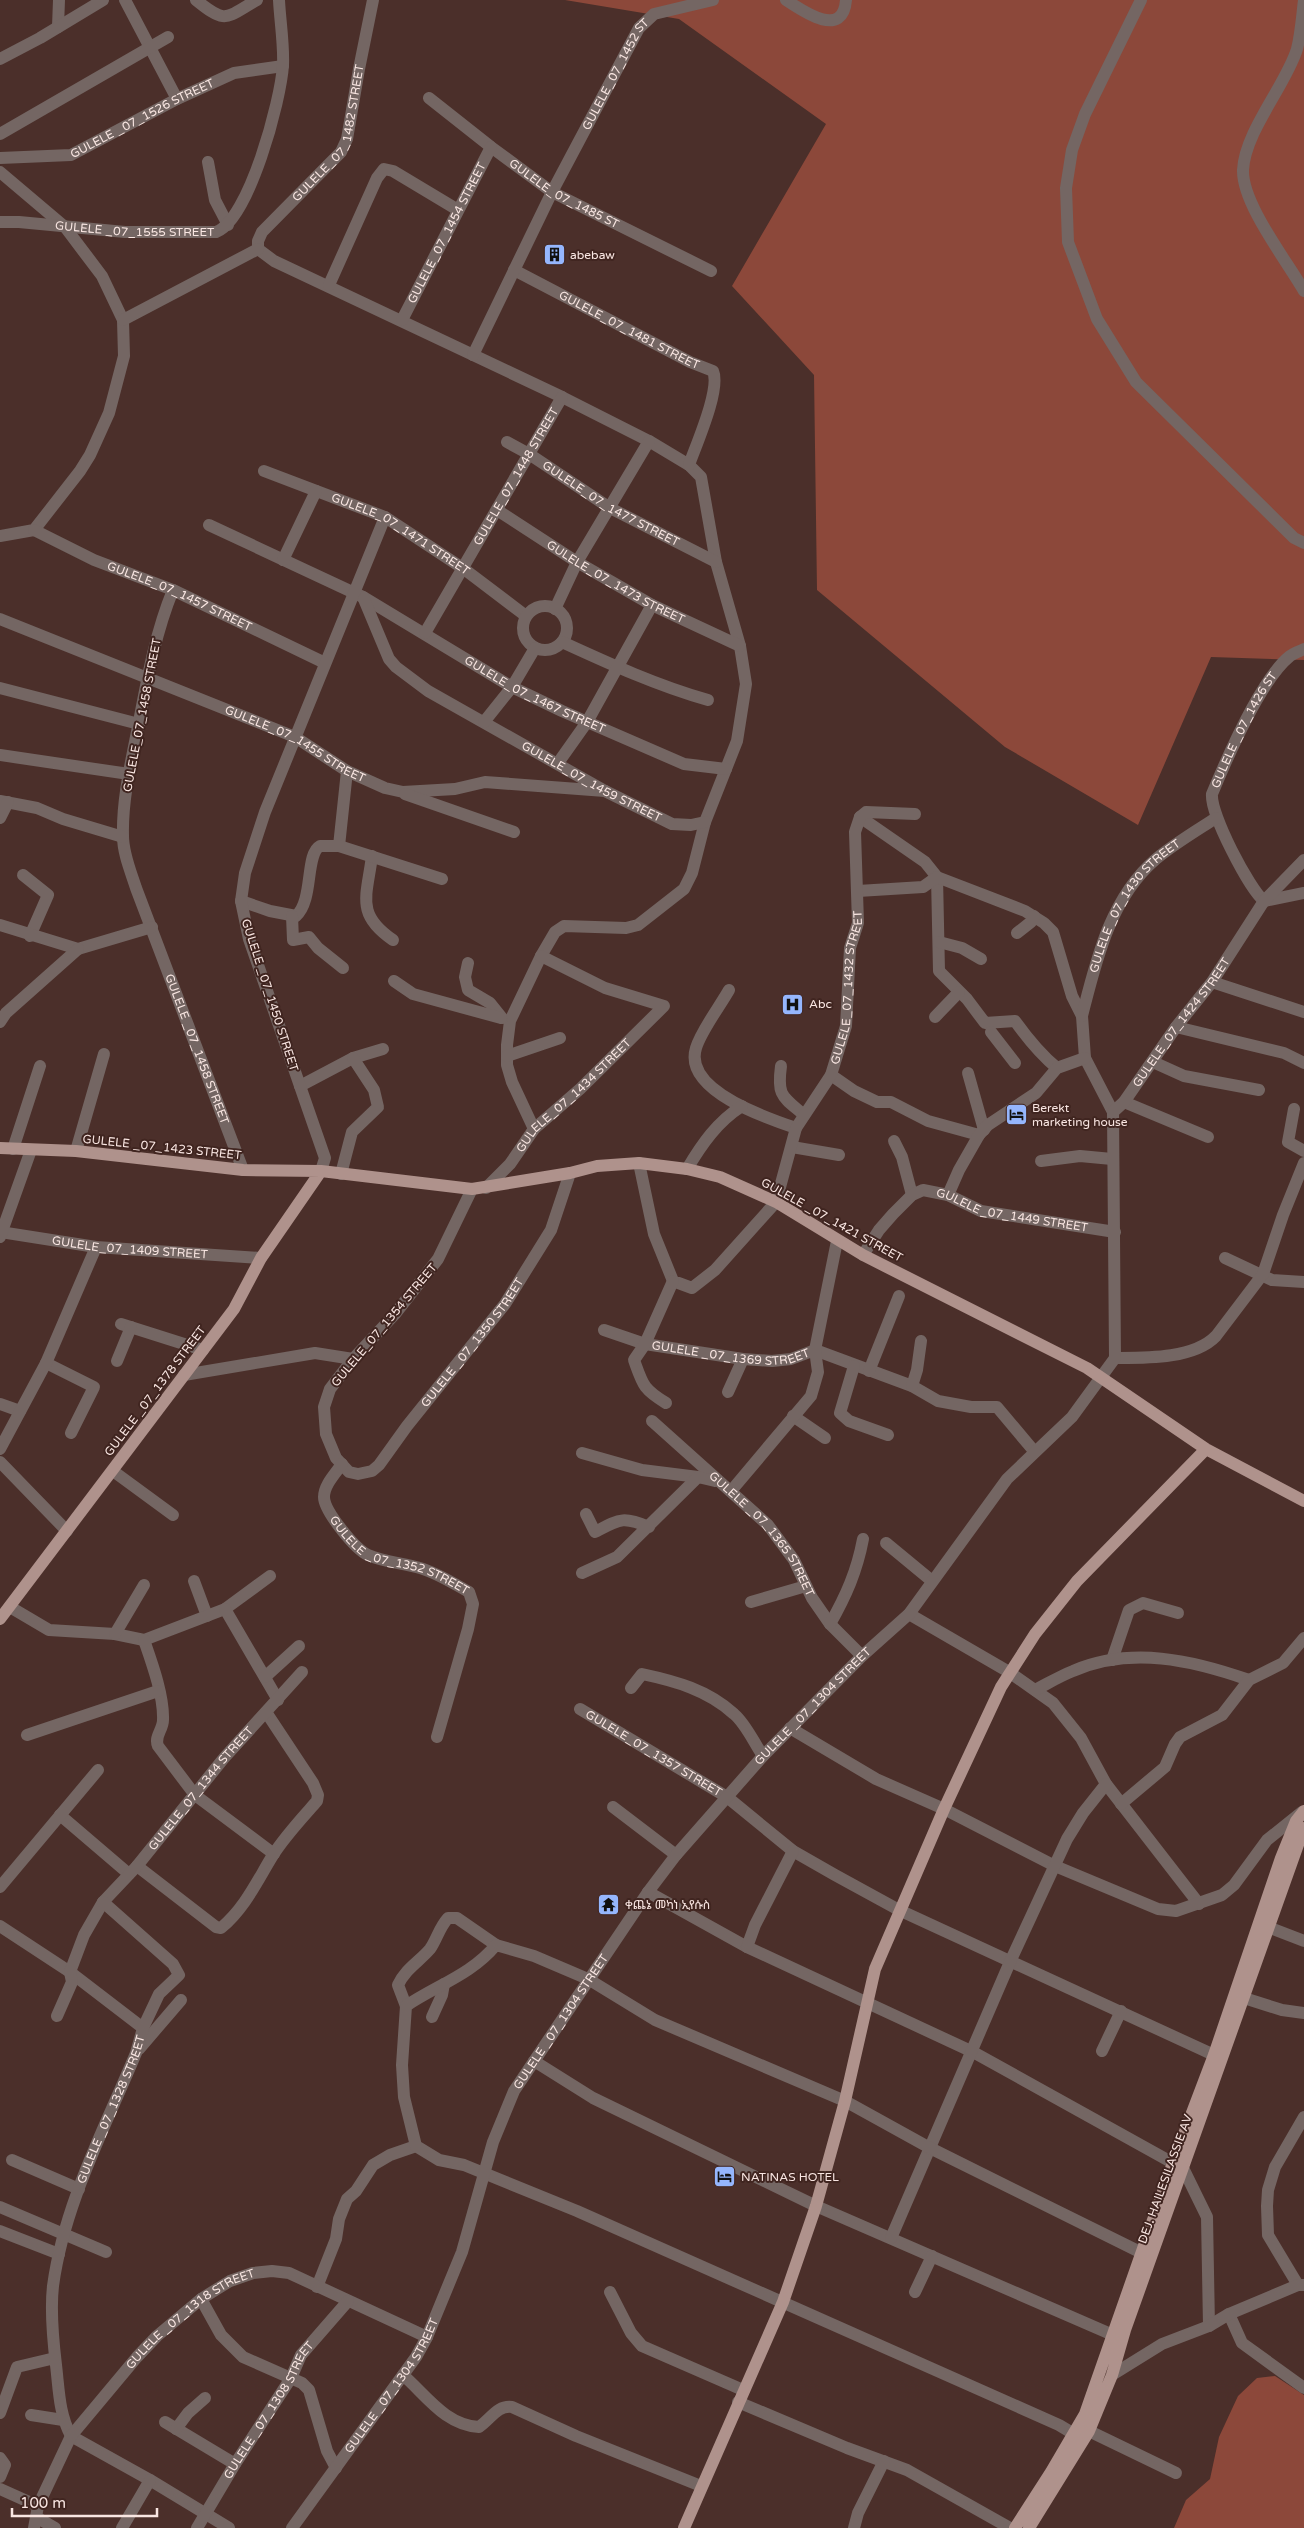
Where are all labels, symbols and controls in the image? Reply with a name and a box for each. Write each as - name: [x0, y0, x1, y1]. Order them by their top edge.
- street label: GULELE_07_1452 ST: [579, 15, 652, 132]
- street label: GULELE_07_1482 STREET: [289, 62, 367, 204]
- street label: GULELE _07_1526 STREET: [68, 76, 217, 161]
- street label: GULELE_07_1485 ST: [506, 156, 622, 231]
- street label: GULELE_07_1454 STREET: [405, 159, 489, 306]
- street label: GULELE _07_1555 STREET: [54, 218, 215, 239]
- building icon: abebaw: [542, 243, 566, 267]
- place label: abebaw: [570, 248, 615, 262]
- street label: GULELE_07_1481 STREET: [557, 288, 702, 372]
- street label: GULELE_07_1448 STREET: [471, 405, 562, 548]
- street label: GULELE_07_1477 STREET: [540, 458, 682, 549]
- street label: GULELE_07_1471 STREET: [329, 490, 473, 578]
- street label: GULELE_07_1473 STREET: [544, 537, 688, 627]
- street label: GULELE_07_1457 STREET: [105, 559, 255, 634]
- street label: GULELE_07_1458 STREET: [120, 636, 164, 793]
- street label: GULELE_07_1467 STREET: [462, 653, 608, 736]
- street label: GULELE _07_1426 ST: [1208, 669, 1280, 790]
- street label: GULELE_07_1455 STREET: [223, 703, 368, 786]
- street label: GULELE_07_1459 STREET: [519, 738, 664, 825]
- street label: GULELE _07_1430 STREET: [1087, 836, 1183, 974]
- street label: GULELE_07_1432 STREET: [828, 910, 865, 1066]
- street label: GULELE _07_1450 STREET: [239, 917, 302, 1074]
- street label: GULELE_07_1424 STREET: [1130, 954, 1233, 1090]
- street label: GULELE _07_1458 STREET: [162, 972, 232, 1127]
- hospital icon: Abc: [781, 992, 805, 1016]
- place label: Abc: [809, 997, 832, 1011]
- street label: GULELE_07_1434 STREET: [513, 1035, 634, 1155]
- place label: Berekt marketing house: [1032, 1101, 1128, 1129]
- hotel icon: Berekt marketing house: [1004, 1103, 1028, 1127]
- street label: GULELE _07_1423 STREET: [82, 1132, 243, 1162]
- street label: GULELE _07_1421 STREET: [759, 1175, 906, 1265]
- street label: GULELE_07_1449 STREET: [935, 1186, 1090, 1235]
- street label: GULELE_07_1409 STREET: [51, 1233, 209, 1261]
- street label: GULELE_07_1354 STREET: [328, 1260, 440, 1389]
- street label: GULELE _07_1350 STREET: [418, 1275, 527, 1410]
- street label: GULELE _07_1378 STREET: [101, 1323, 209, 1459]
- street label: GULELE _07_1369 STREET: [651, 1338, 812, 1368]
- street label: GULELE _07_1365 STREET: [706, 1469, 818, 1599]
- street label: GULELE _07_1352 STREET: [327, 1513, 472, 1598]
- street label: GULELE _07_1304 STREET: [752, 1644, 874, 1768]
- street label: GULELE_07_1357 STREET: [583, 1707, 725, 1800]
- street label: GULELE_07_1344 STREET: [145, 1723, 257, 1853]
- temple icon: ቀጨኔ መካነ ኢየሱስ: [597, 1893, 621, 1917]
- place label: ቀጨኔ መካነ ኢየሱስ: [625, 1898, 710, 1912]
- street label: GULELE _07_1304 STREET: [510, 1951, 611, 2092]
- street label: GULELE _07_1328 STREET: [74, 2033, 148, 2186]
- street label: DEJ. HAILESILASSIE AV: [1135, 2112, 1195, 2246]
- hotel icon: NATINAS HOTEL: [713, 2165, 737, 2189]
- place label: NATINAS HOTEL: [741, 2170, 839, 2184]
- street label: GULELE _07_1318 STREET: [123, 2266, 257, 2372]
- street label: GULELE _07_1304 STREET: [342, 2315, 441, 2456]
- street label: GULELE _07_1308 STREET: [221, 2338, 317, 2482]
- scale bar: [12, 2486, 158, 2518]
- text: 100 m: [20, 2494, 66, 2512]

